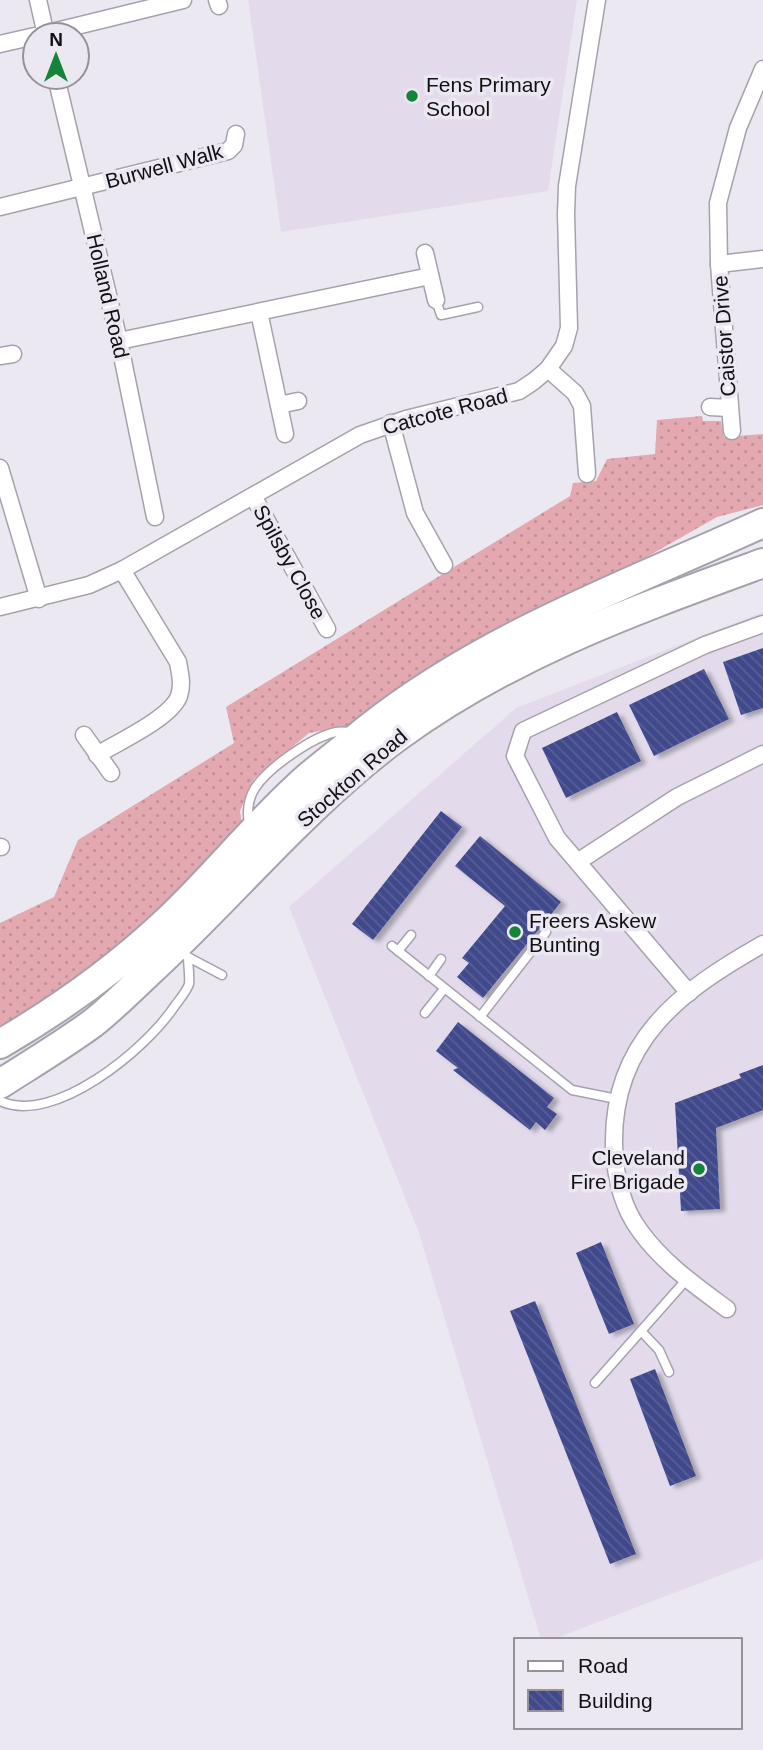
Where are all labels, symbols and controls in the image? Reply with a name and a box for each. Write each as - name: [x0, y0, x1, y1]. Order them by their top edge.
- north arrow: [21, 21, 91, 91]
- text: N: [49, 29, 63, 50]
- place label: Fens Primary School: [426, 73, 551, 120]
- marker: Fens Primary School: [404, 88, 420, 104]
- street label: Burwell Walk: [103, 139, 226, 193]
- street label: Holland Road: [82, 231, 134, 361]
- street label: Caistor Drive: [708, 275, 740, 397]
- street label: Catcote Road: [380, 383, 510, 439]
- street label: Spilsby Close: [249, 501, 331, 623]
- street label: Stockton Road: [292, 724, 412, 832]
- place label: Freers Askew Bunting: [529, 909, 657, 956]
- marker: Freers Askew Bunting: [507, 924, 523, 940]
- place label: Cleveland Fire Brigade: [571, 1146, 685, 1193]
- marker: Cleveland Fire Brigade: [691, 1161, 707, 1177]
- legend: [514, 1638, 742, 1729]
- text: Road: [578, 1654, 628, 1677]
- text: Building: [578, 1689, 653, 1712]

